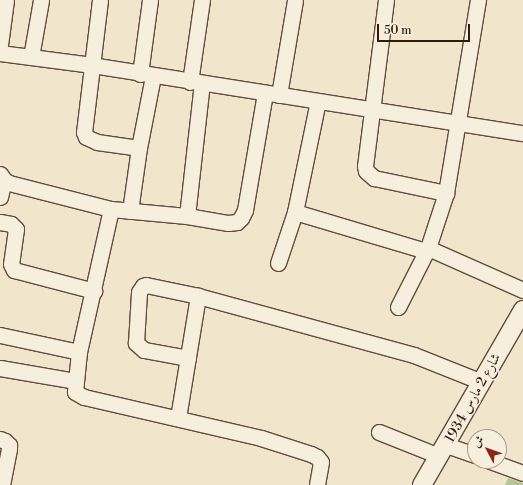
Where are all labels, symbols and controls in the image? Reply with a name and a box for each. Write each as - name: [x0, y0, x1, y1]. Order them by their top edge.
- scale bar: [379, 16, 472, 42]
- text: 50 m: [384, 23, 412, 38]
- street label: شارع 2 مارس 1934: [442, 350, 504, 446]
- north arrow: [467, 429, 507, 469]

